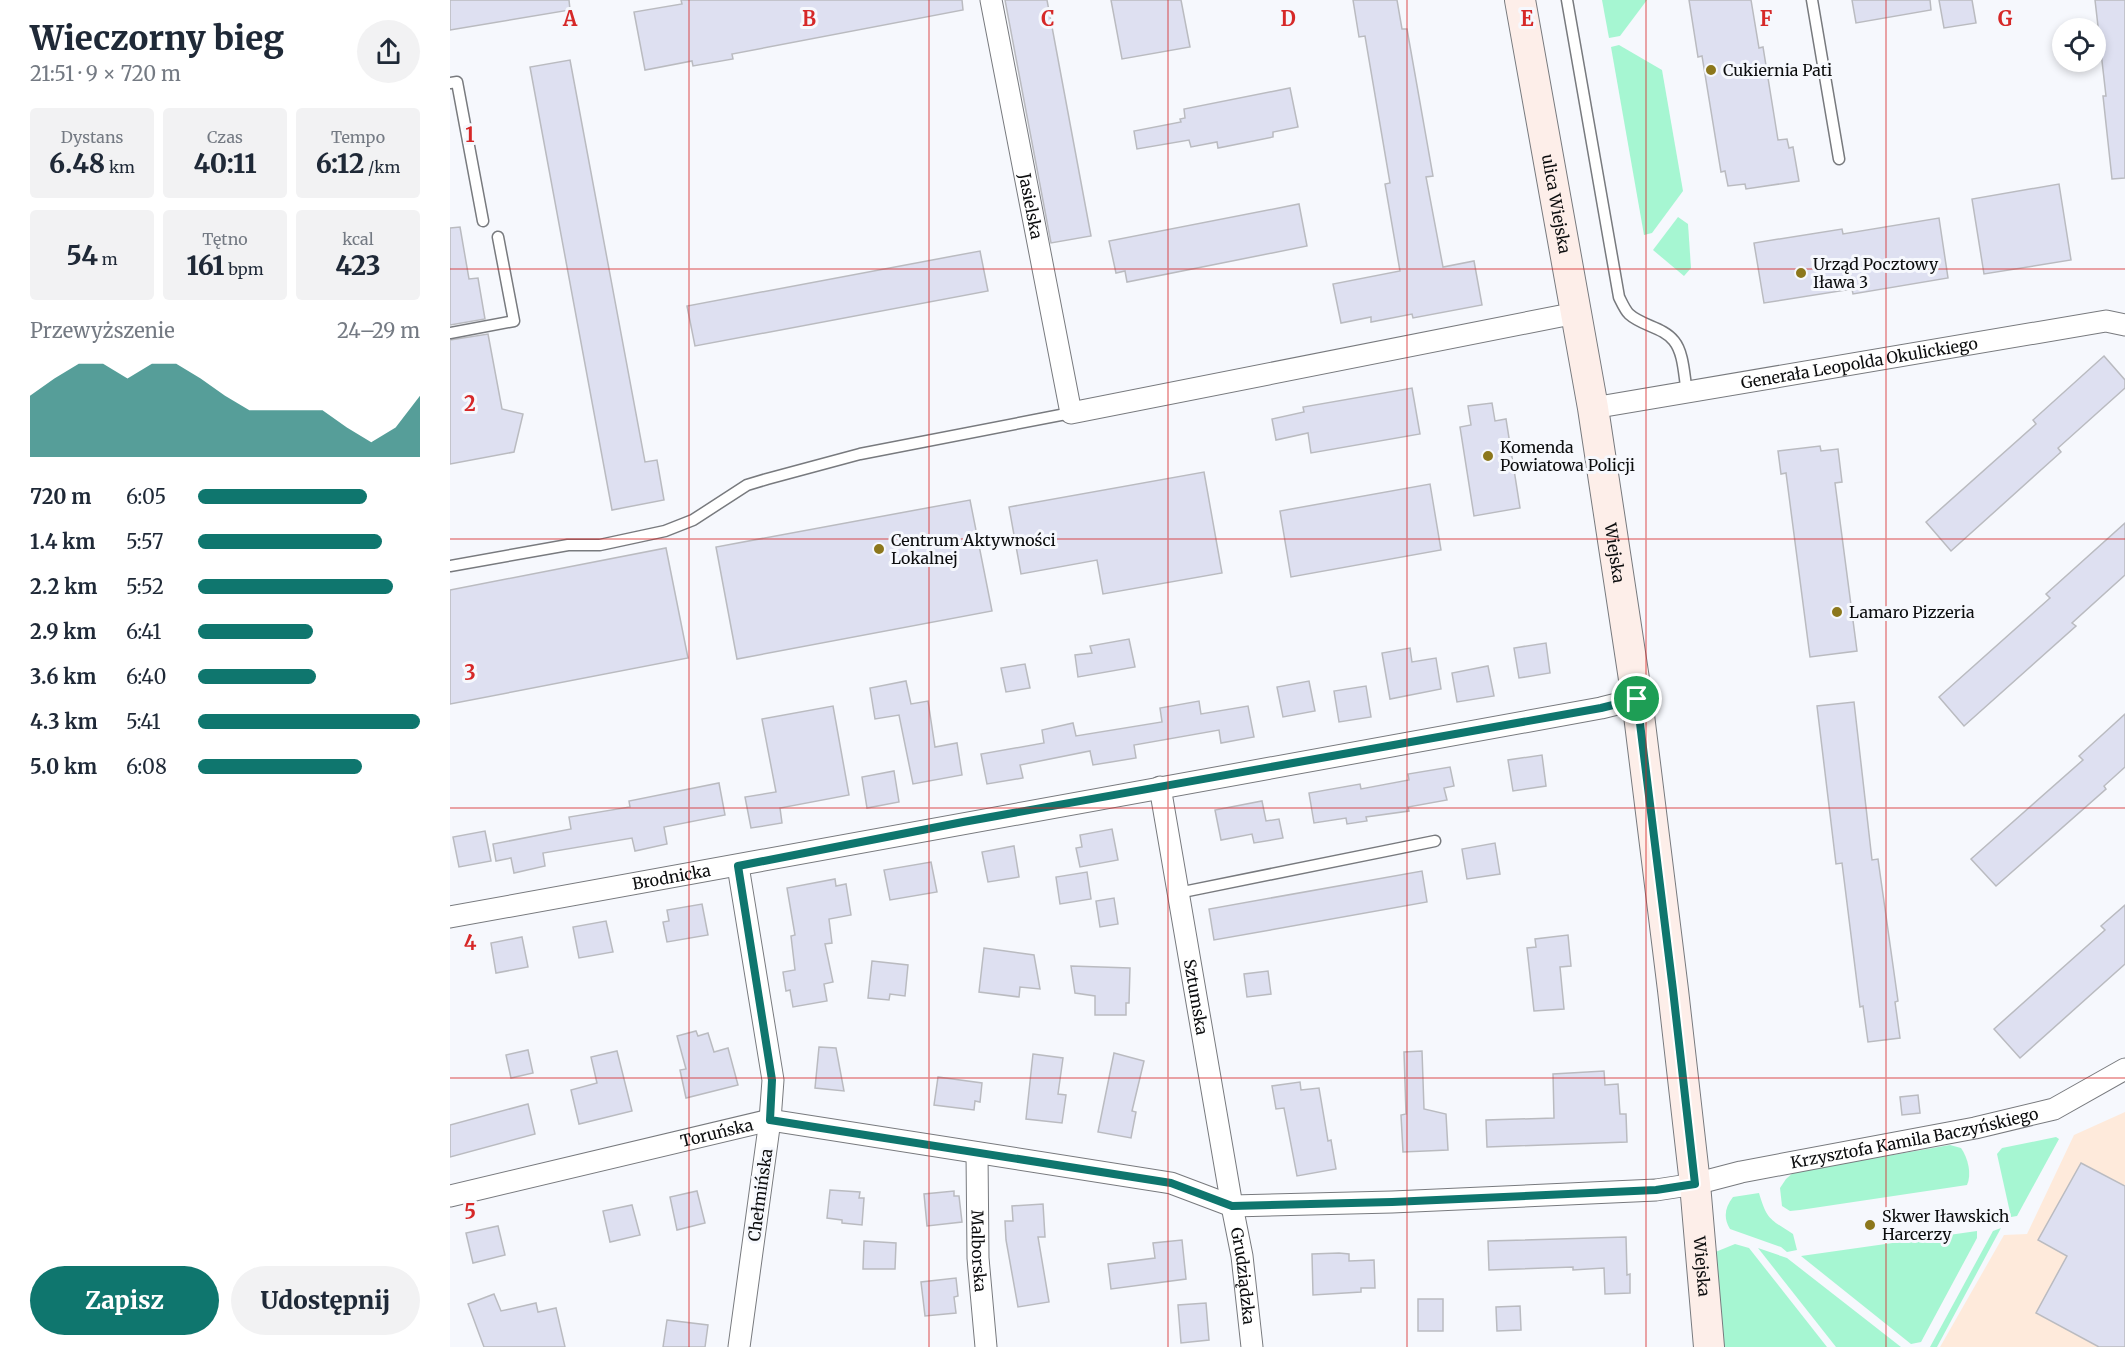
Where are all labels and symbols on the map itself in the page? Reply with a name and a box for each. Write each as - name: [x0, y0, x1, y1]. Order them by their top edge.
- text: A: [562, 6, 578, 31]
- text: B: [802, 6, 816, 31]
- text: C: [1041, 6, 1055, 31]
- text: D: [1280, 6, 1296, 31]
- text: E: [1520, 6, 1534, 31]
- text: F: [1760, 6, 1773, 31]
- text: G: [1998, 6, 2013, 31]
- place label: Cukiernia Pati: [1723, 60, 1832, 80]
- marker: Cukiernia Pati: [1704, 63, 1718, 77]
- text: 1: [465, 122, 475, 147]
- street label: ulica Wiejska: [1538, 152, 1575, 256]
- street label: Jasielska: [1015, 171, 1047, 241]
- place label: Urząd Pocztowy Iława 3: [1813, 254, 1939, 292]
- marker: Urząd Pocztowy Iława 3: [1794, 266, 1808, 280]
- street label: Generała Leopolda Okulickiego: [1739, 333, 1979, 393]
- text: 2: [464, 391, 476, 416]
- place label: Komenda Powiatowa Policji: [1500, 437, 1635, 475]
- marker: Komenda Powiatowa Policji: [1481, 449, 1495, 463]
- street label: Wiejska: [1600, 521, 1629, 585]
- place label: Centrum Aktywności Lokalnej: [891, 530, 1056, 568]
- marker: Centrum Aktywności Lokalnej: [872, 542, 886, 556]
- place label: Lamaro Pizzeria: [1849, 602, 1975, 622]
- marker: Lamaro Pizzeria: [1830, 605, 1844, 619]
- text: 3: [464, 660, 476, 685]
- pin: [1611, 673, 1662, 724]
- street label: Brodnicka: [631, 860, 713, 894]
- text: 4: [464, 930, 477, 955]
- street label: Sztumska: [1180, 958, 1212, 1037]
- street label: Krzysztofa Kamila Baczyńskiego: [1789, 1103, 2040, 1172]
- street label: Toruńska: [678, 1114, 755, 1151]
- street label: Chełmińska: [744, 1147, 776, 1243]
- text: 5: [464, 1199, 476, 1224]
- place label: Skwer Iławskich Harcerzy: [1882, 1206, 2010, 1244]
- street label: Malborska: [968, 1210, 991, 1293]
- marker: Skwer Iławskich Harcerzy: [1863, 1218, 1877, 1232]
- street label: Grudziądzka: [1227, 1226, 1259, 1326]
- street label: Wiejska: [1689, 1234, 1715, 1298]

